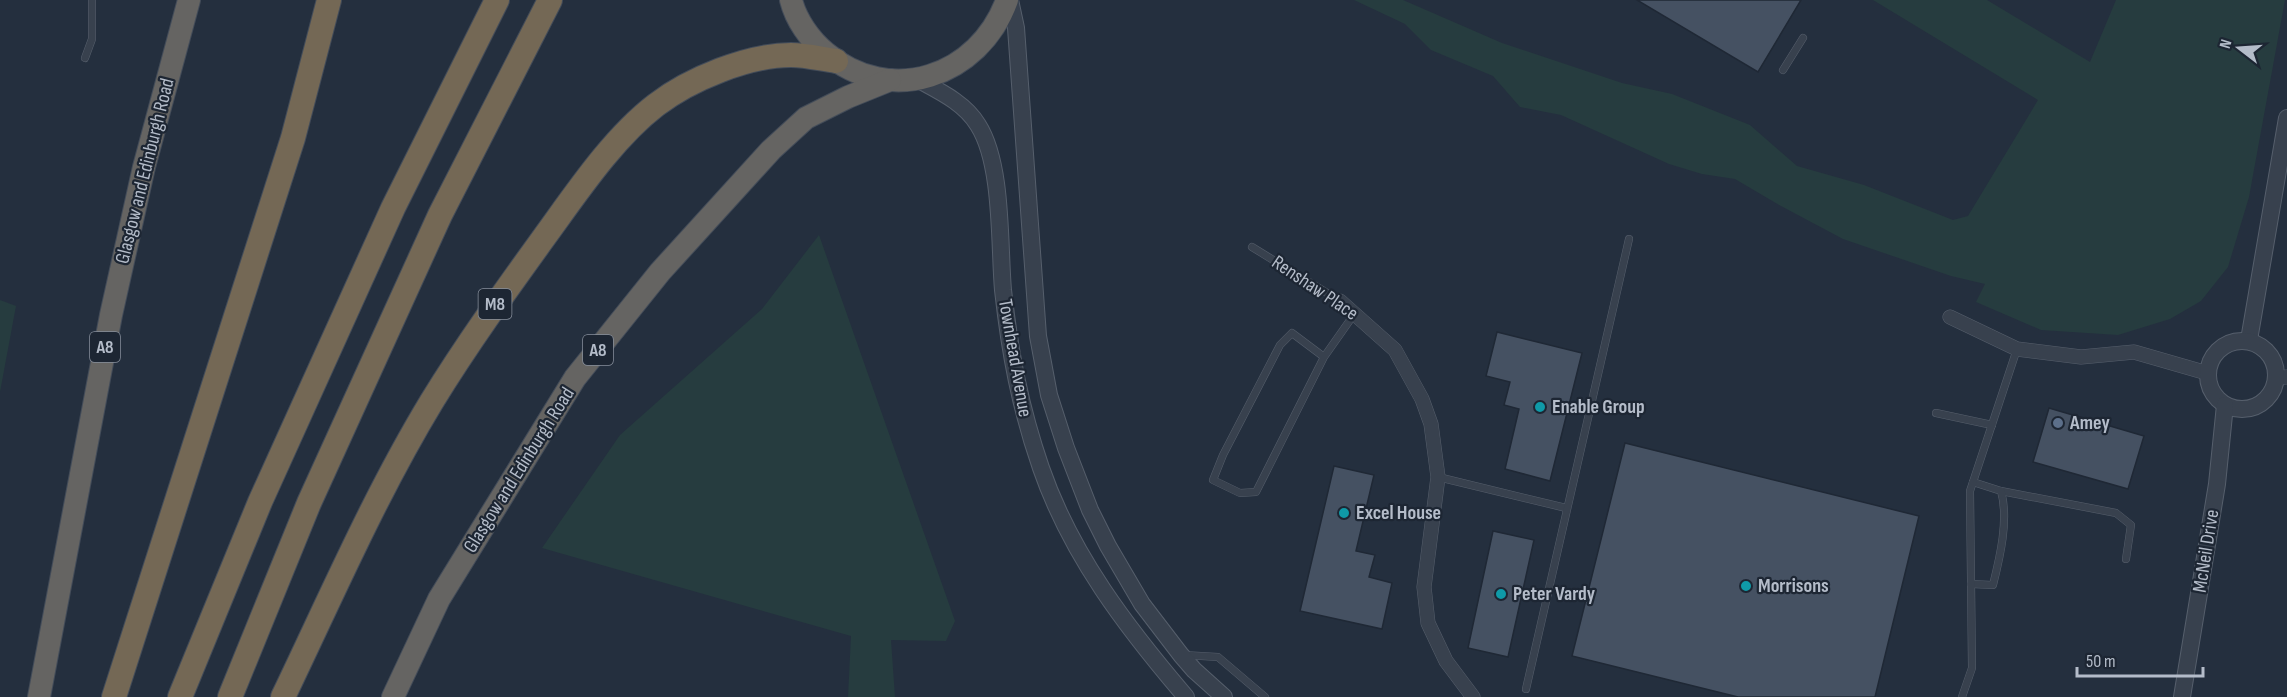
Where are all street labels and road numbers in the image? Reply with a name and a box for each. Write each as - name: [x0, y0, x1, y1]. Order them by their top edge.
- street label: Glasgow and Edinburgh Road: [110, 76, 180, 266]
- street label: Renshaw Place: [1267, 250, 1363, 326]
- road number: M8: [478, 289, 512, 319]
- street label: Townhead Avenue: [993, 297, 1037, 419]
- road number: A8: [90, 332, 120, 362]
- road number: A8: [583, 335, 613, 365]
- street label: Glasgow and Edinburgh Road: [458, 383, 580, 557]
- street label: McNeil Drive: [2188, 508, 2224, 594]

